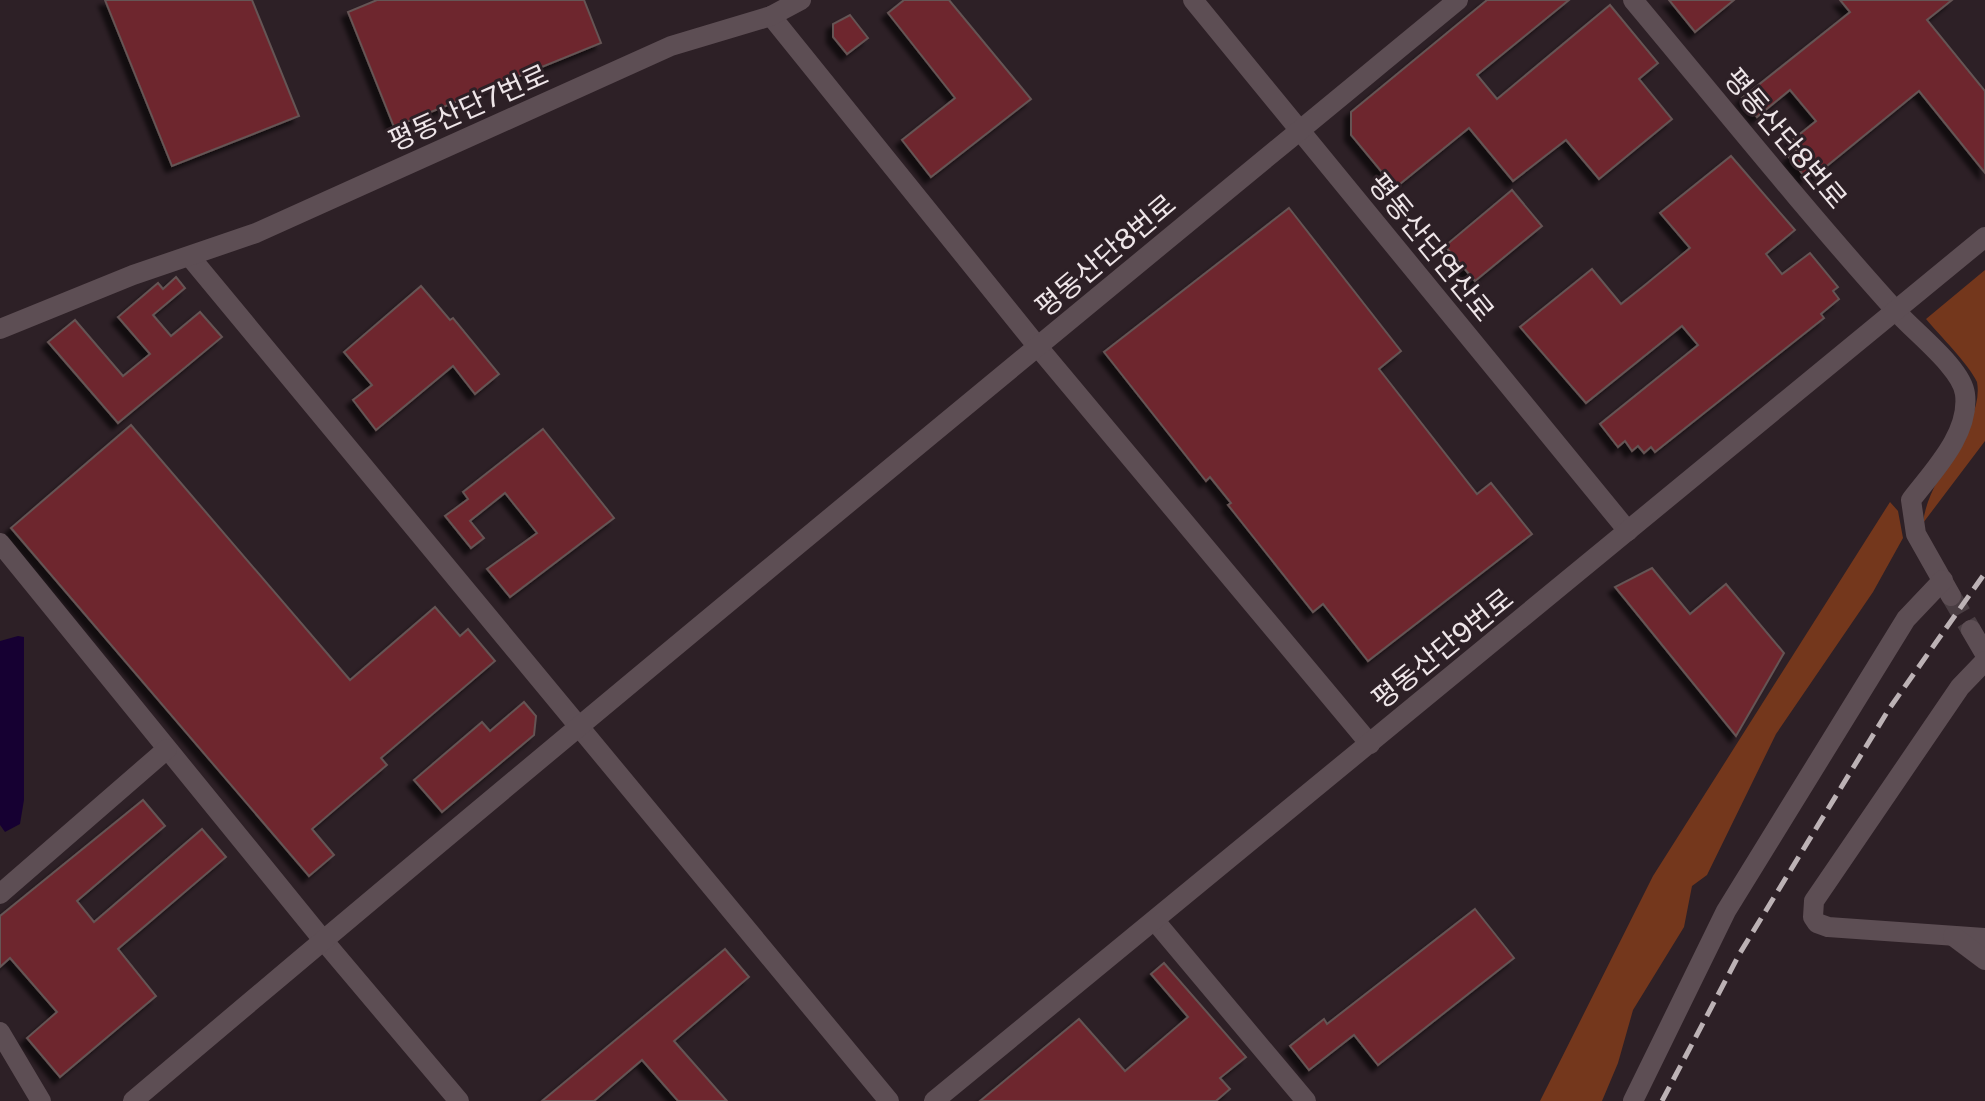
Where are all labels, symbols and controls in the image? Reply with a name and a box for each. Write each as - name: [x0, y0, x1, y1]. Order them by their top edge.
- street label: 평동산단7번로: [383, 57, 553, 157]
- street label: 평동산단8번로: [1718, 61, 1854, 215]
- street label: 평동산단연산로: [1362, 167, 1502, 327]
- street label: 평동산단8번로: [1028, 187, 1182, 323]
- street label: 평동산단9번로: [1365, 581, 1519, 715]

